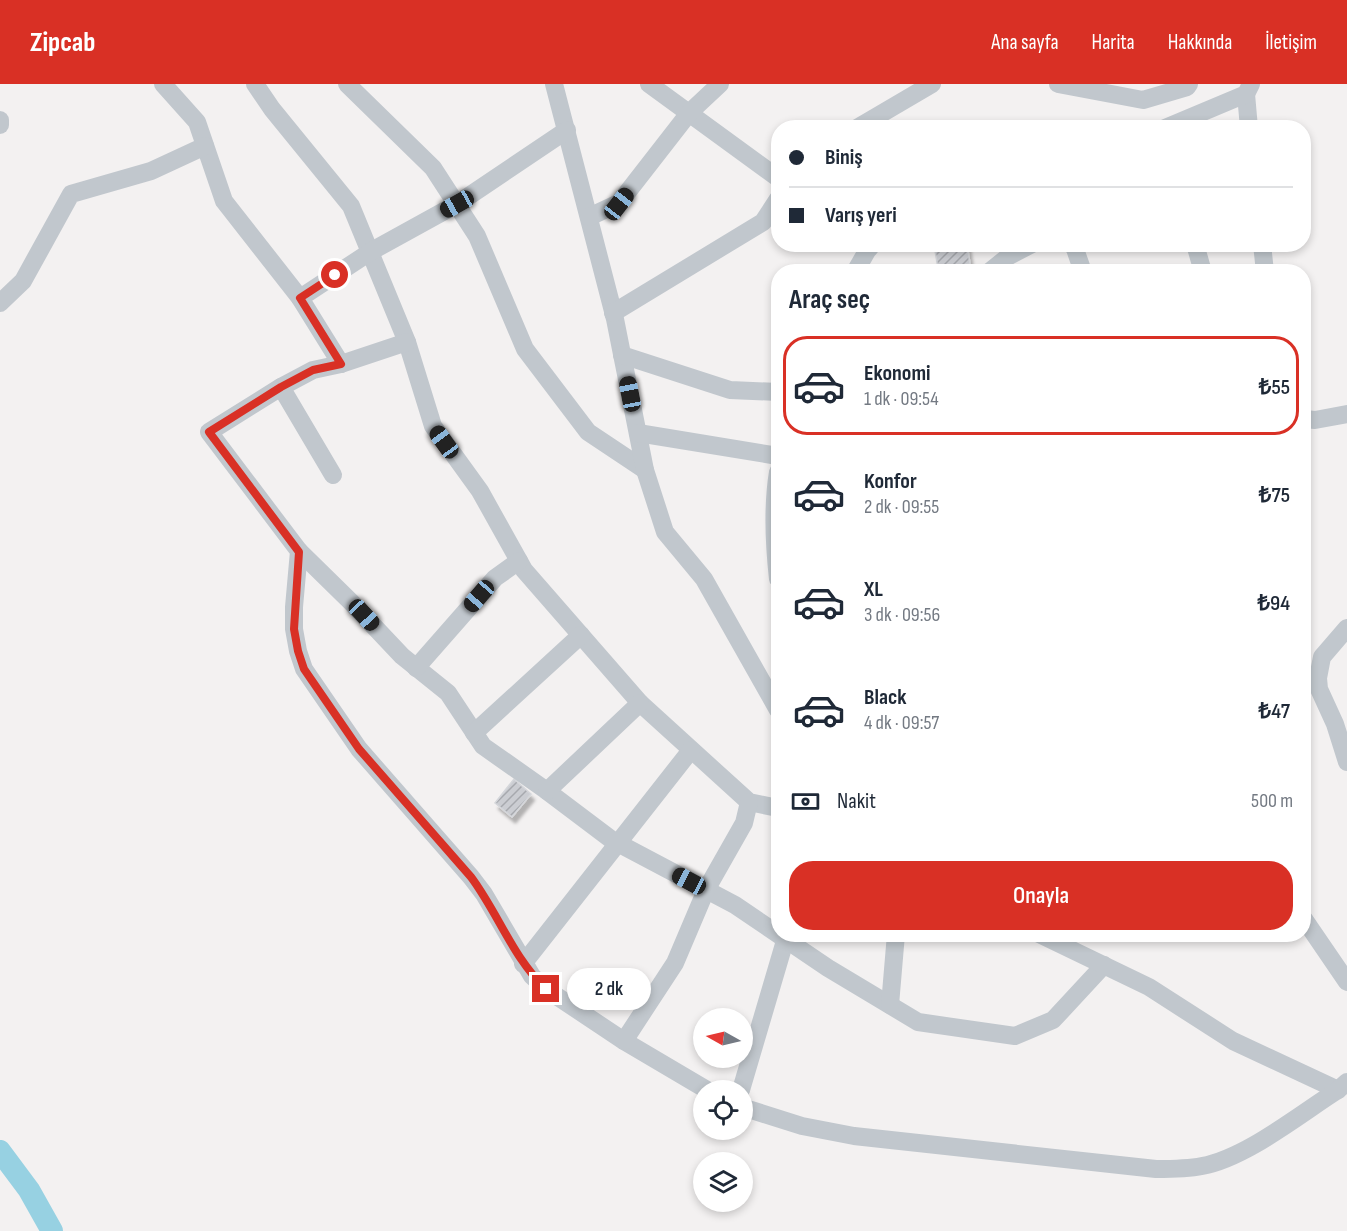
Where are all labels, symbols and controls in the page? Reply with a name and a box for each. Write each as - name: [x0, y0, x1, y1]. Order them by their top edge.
- text: Zipcab: [30, 26, 95, 59]
- text: Ana sayfa: [991, 30, 1059, 55]
- text: Harita: [1092, 30, 1135, 55]
- text: Hakkında: [1168, 30, 1232, 55]
- text: İletişim: [1265, 30, 1317, 55]
- text: Biniş: [825, 144, 863, 171]
- car: [601, 184, 637, 224]
- car: [437, 187, 477, 221]
- text: Varış yeri: [825, 202, 897, 229]
- route start: [321, 261, 348, 288]
- text: Araç seç: [789, 284, 870, 316]
- icon: car: [792, 359, 846, 413]
- text: Ekonomi: [864, 360, 930, 387]
- text: ₺55: [1259, 374, 1290, 401]
- car: [618, 375, 642, 413]
- text: 1 dk · 09:54: [864, 387, 939, 411]
- car: [426, 422, 462, 462]
- icon: car: [792, 467, 846, 521]
- text: Konfor: [864, 468, 917, 495]
- text: ₺75: [1259, 482, 1290, 509]
- text: 2 dk · 09:55: [864, 495, 939, 519]
- icon: car: [792, 575, 846, 629]
- text: XL: [864, 576, 883, 603]
- car: [460, 577, 498, 615]
- text: ₺94: [1257, 590, 1290, 617]
- car: [345, 596, 383, 634]
- text: 3 dk · 09:56: [864, 603, 940, 627]
- icon: car: [792, 683, 846, 737]
- text: Black: [864, 684, 906, 711]
- text: ₺47: [1259, 698, 1290, 725]
- text: 4 dk · 09:57: [864, 711, 939, 735]
- icon: cash: [789, 785, 822, 818]
- text: Nakit: [837, 788, 876, 815]
- text: 500 m: [1251, 789, 1293, 813]
- button: Onayla: [789, 861, 1293, 930]
- car: [669, 865, 709, 897]
- callout: 2 dk: [567, 968, 651, 1010]
- route end: [532, 975, 559, 1002]
- text: 2 dk: [595, 977, 623, 1001]
- north arrow: [693, 1008, 753, 1068]
- map controls: [693, 1008, 753, 1212]
- button: locate: [693, 1080, 753, 1140]
- button: layers: [693, 1152, 753, 1212]

